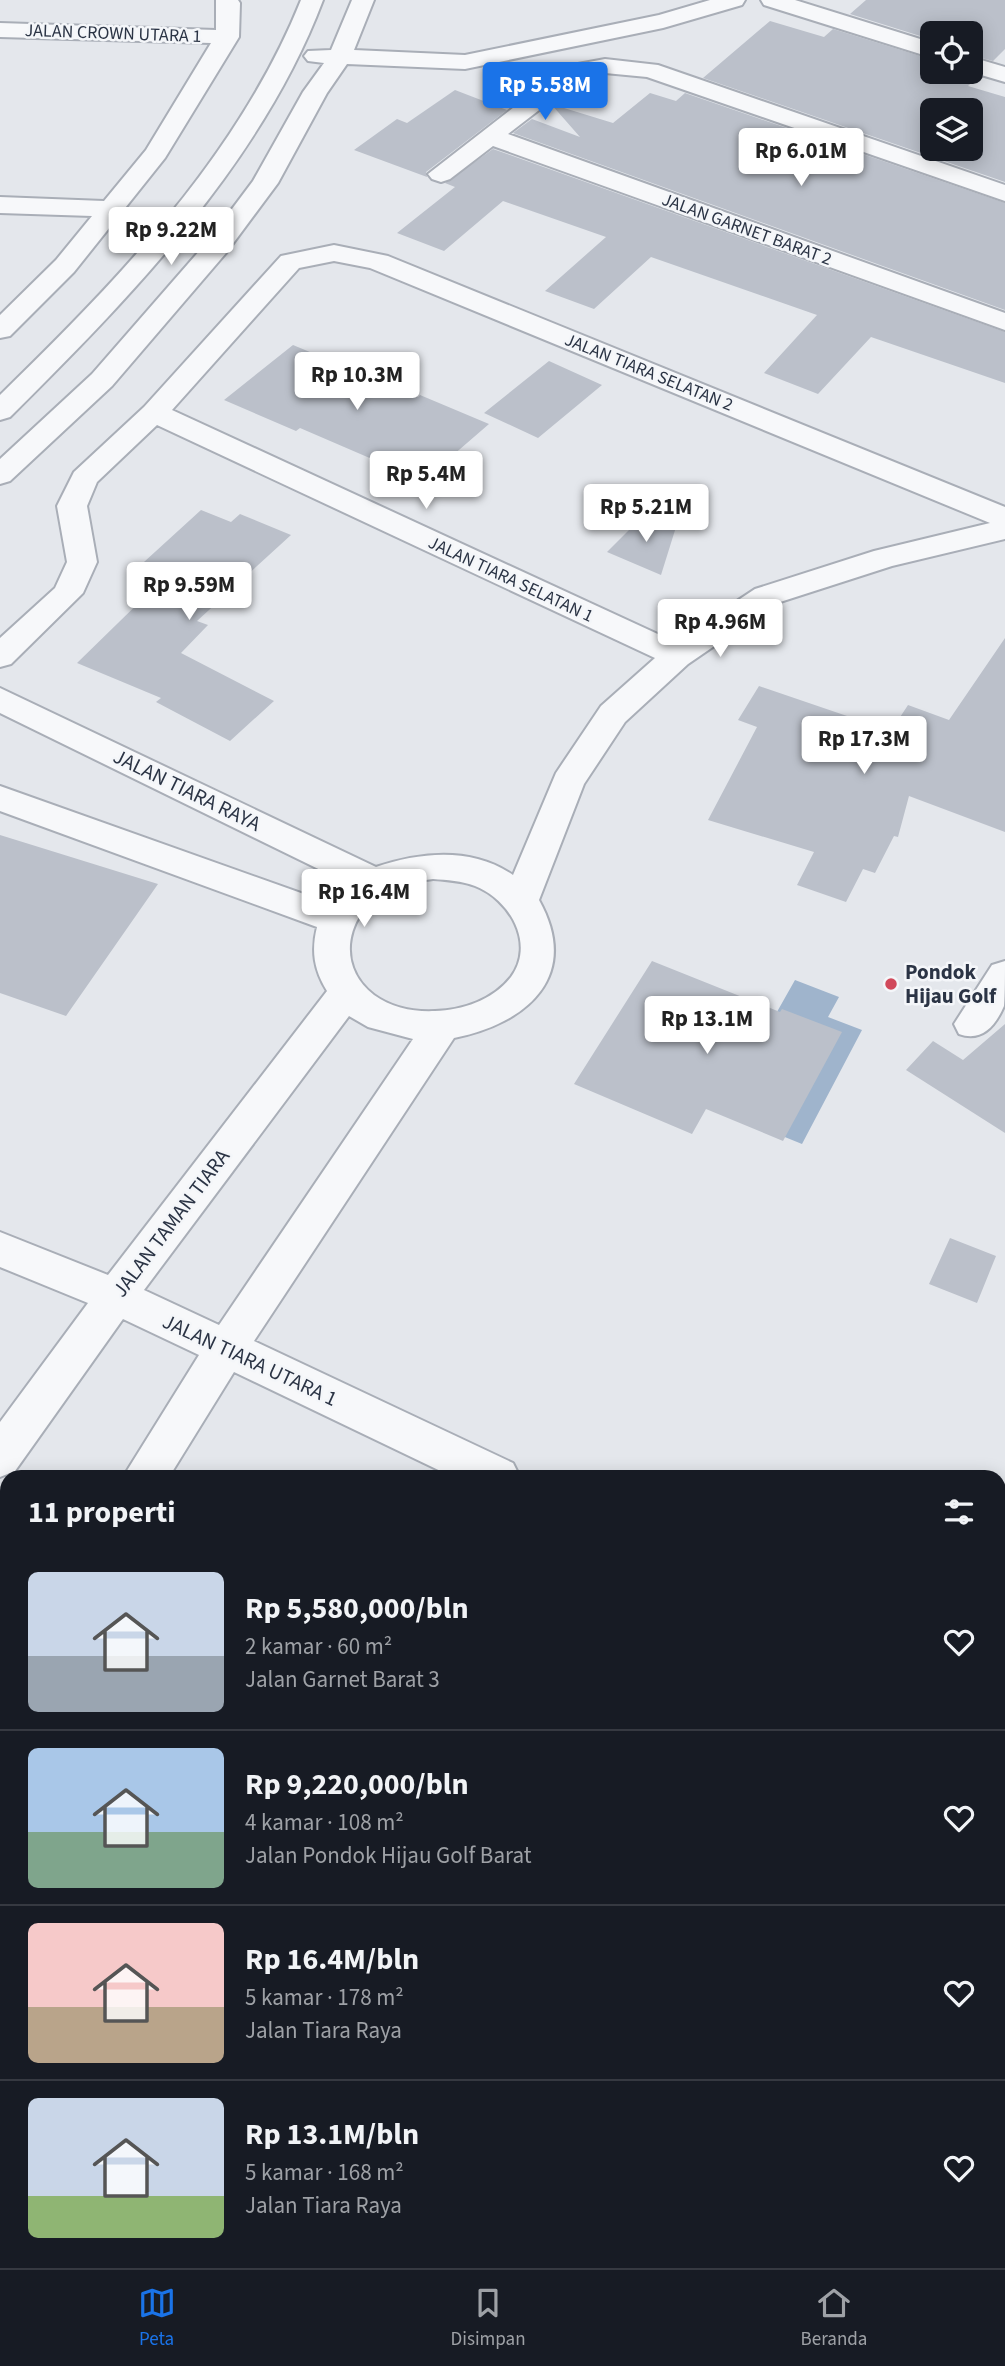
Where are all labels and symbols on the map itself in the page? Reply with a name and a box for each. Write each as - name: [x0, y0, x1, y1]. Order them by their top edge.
- street label: JALAN CROWN UTARA 1: [24, 18, 202, 49]
- pin: Rp 5.58M: [473, 62, 617, 122]
- pin: Rp 6.01M: [729, 128, 873, 188]
- street label: JALAN GARNET BARAT 2: [658, 187, 835, 272]
- pin: Rp 9.22M: [99, 208, 243, 267]
- street label: JALAN TIARA SELATAN 2: [561, 327, 737, 418]
- pin: Rp 10.3M: [285, 352, 429, 412]
- pin: Rp 5.4M: [361, 452, 491, 511]
- pin: Rp 5.21M: [574, 484, 718, 544]
- street label: JALAN TIARA SELATAN 1: [424, 530, 597, 629]
- pin: Rp 9.59M: [117, 562, 261, 622]
- pin: Rp 4.96M: [648, 600, 792, 659]
- pin: Rp 17.3M: [792, 716, 936, 776]
- street label: JALAN TIARA RAYA: [108, 741, 266, 839]
- pin: Rp 16.4M: [292, 870, 436, 929]
- place label: Pondok Hijau Golf: [905, 957, 997, 1011]
- marker: Pondok Hijau Golf: [883, 976, 899, 992]
- pin: Rp 13.1M: [635, 996, 779, 1056]
- street label: JALAN TAMAN TIARA: [105, 1142, 237, 1303]
- street label: JALAN TIARA UTARA 1: [158, 1306, 342, 1414]

